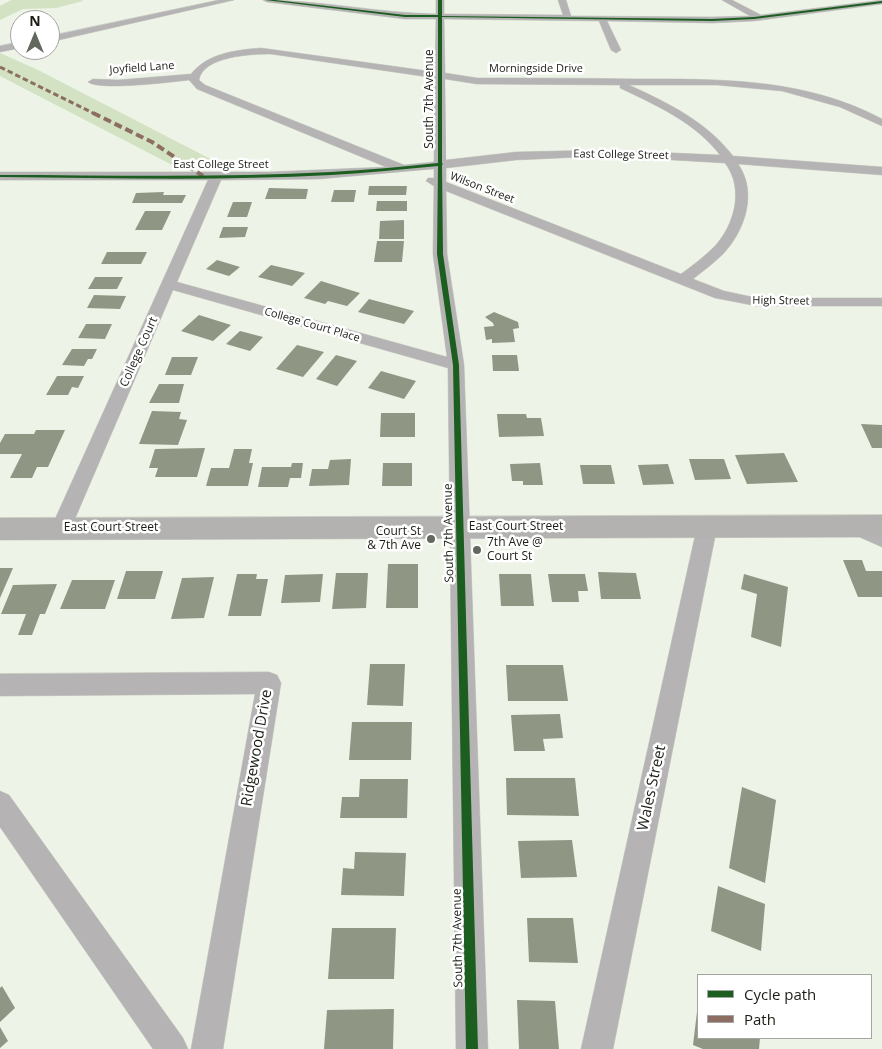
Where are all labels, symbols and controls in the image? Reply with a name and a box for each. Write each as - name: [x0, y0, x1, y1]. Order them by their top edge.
- north arrow: [10, 10, 60, 60]
- text: N: [29, 11, 41, 30]
- street label: South 7th Avenue: [423, 49, 437, 149]
- street label: Joyfield Lane: [109, 59, 175, 77]
- street label: Morningside Drive: [489, 62, 583, 76]
- street label: East College Street: [573, 148, 669, 162]
- street label: East College Street: [173, 158, 269, 172]
- street label: Wilson Street: [448, 170, 516, 206]
- street label: High Street: [752, 294, 810, 308]
- street label: College Court Place: [263, 305, 361, 345]
- street label: College Court: [117, 315, 161, 389]
- street label: South 7th Avenue: [441, 483, 457, 583]
- street label: East Court Street: [469, 520, 563, 534]
- street label: East Court Street: [64, 521, 158, 535]
- place label: Court St & 7th Ave: [367, 525, 421, 553]
- marker: Court St & 7th Ave: [425, 533, 437, 545]
- place label: 7th Ave @ Court St: [487, 536, 543, 564]
- marker: 7th Ave @ Court St: [471, 544, 483, 556]
- street label: Ridgewood Drive: [238, 688, 276, 808]
- street label: Wales Street: [634, 743, 670, 833]
- street label: South 7th Avenue: [450, 888, 466, 988]
- legend: [697, 974, 872, 1039]
- text: Cycle path: [744, 984, 816, 1004]
- text: Path: [744, 1009, 776, 1029]

